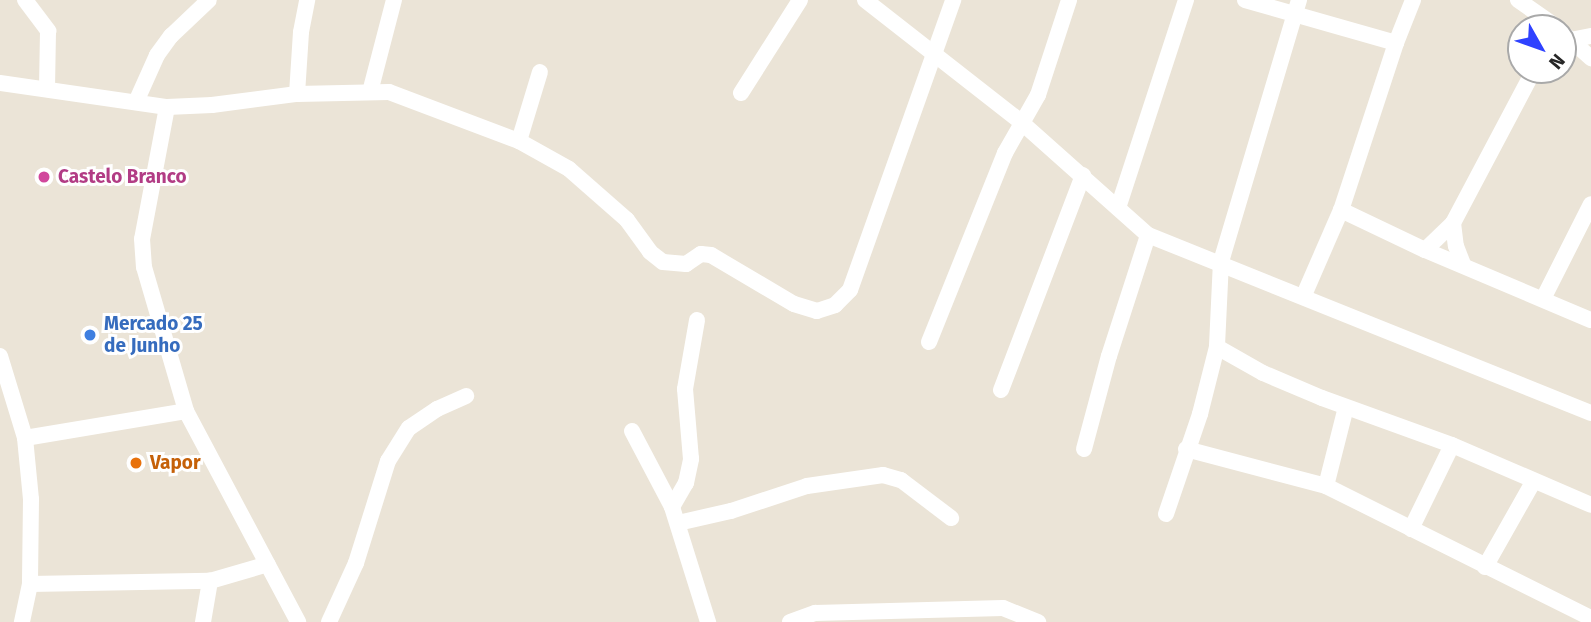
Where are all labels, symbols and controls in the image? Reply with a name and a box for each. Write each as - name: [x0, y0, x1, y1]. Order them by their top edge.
- north arrow: [1507, 14, 1577, 84]
- text: N: [1544, 49, 1570, 74]
- place label: Castelo Branco: [58, 166, 187, 188]
- marker: Castelo Branco: [36, 169, 52, 185]
- place label: Mercado 25 de Junho: [104, 313, 203, 357]
- marker: Mercado 25 de Junho: [82, 327, 98, 343]
- place label: Vapor: [150, 452, 201, 474]
- marker: Vapor: [128, 455, 144, 471]

